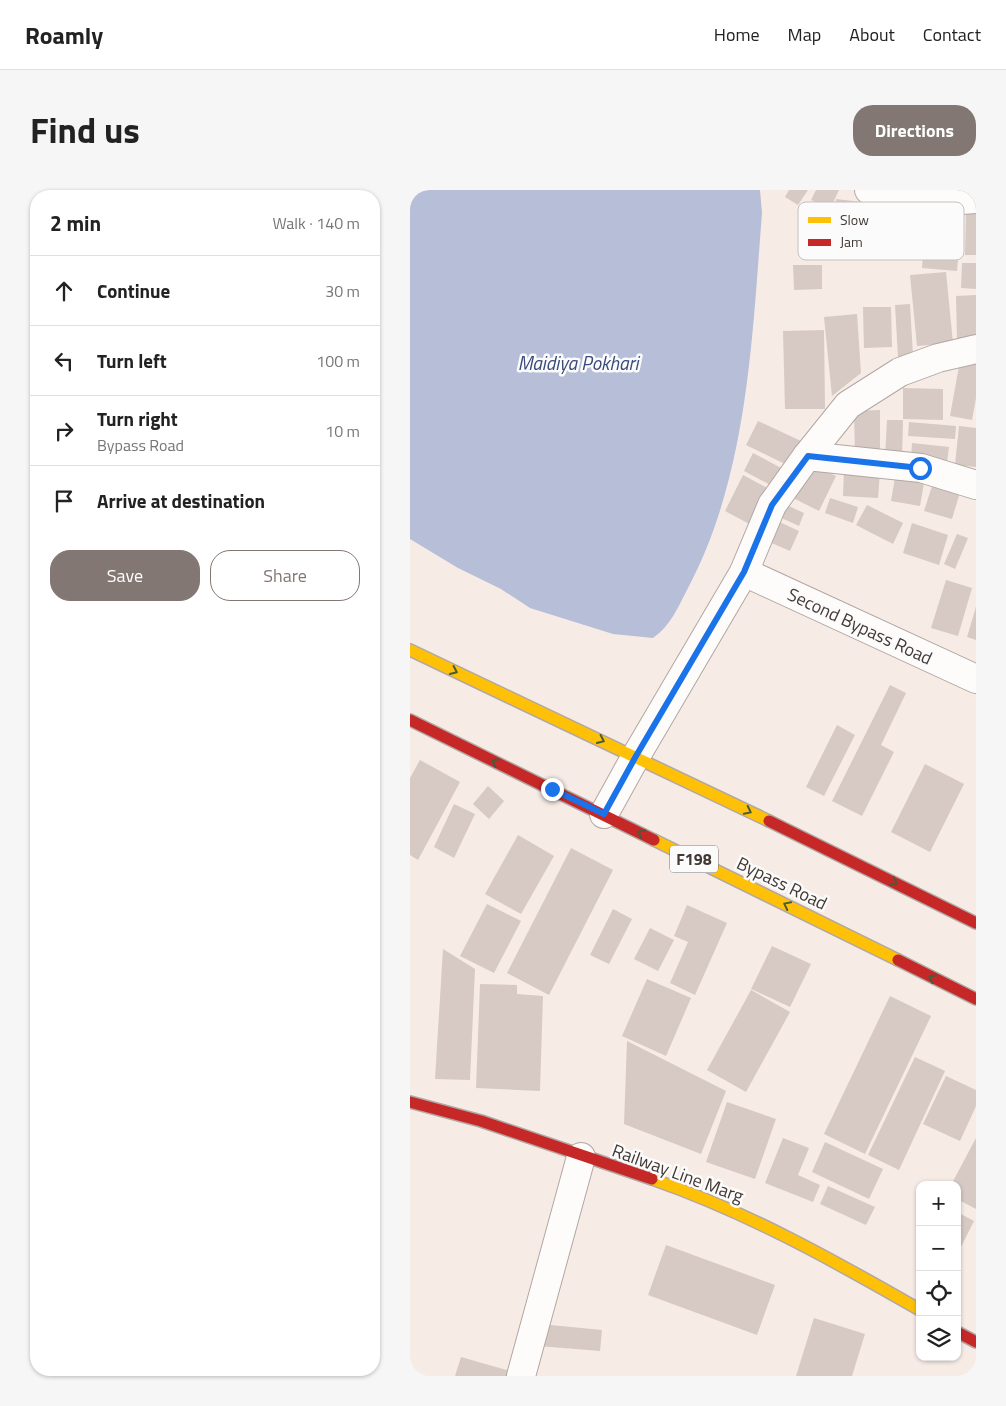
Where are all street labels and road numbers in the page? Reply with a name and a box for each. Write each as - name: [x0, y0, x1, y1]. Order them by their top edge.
- street label: Second Bypass Road: [783, 581, 937, 671]
- road number: F198: [670, 846, 718, 872]
- street label: Bypass Road: [732, 849, 832, 917]
- street label: Railway Line Marg: [608, 1137, 748, 1209]

